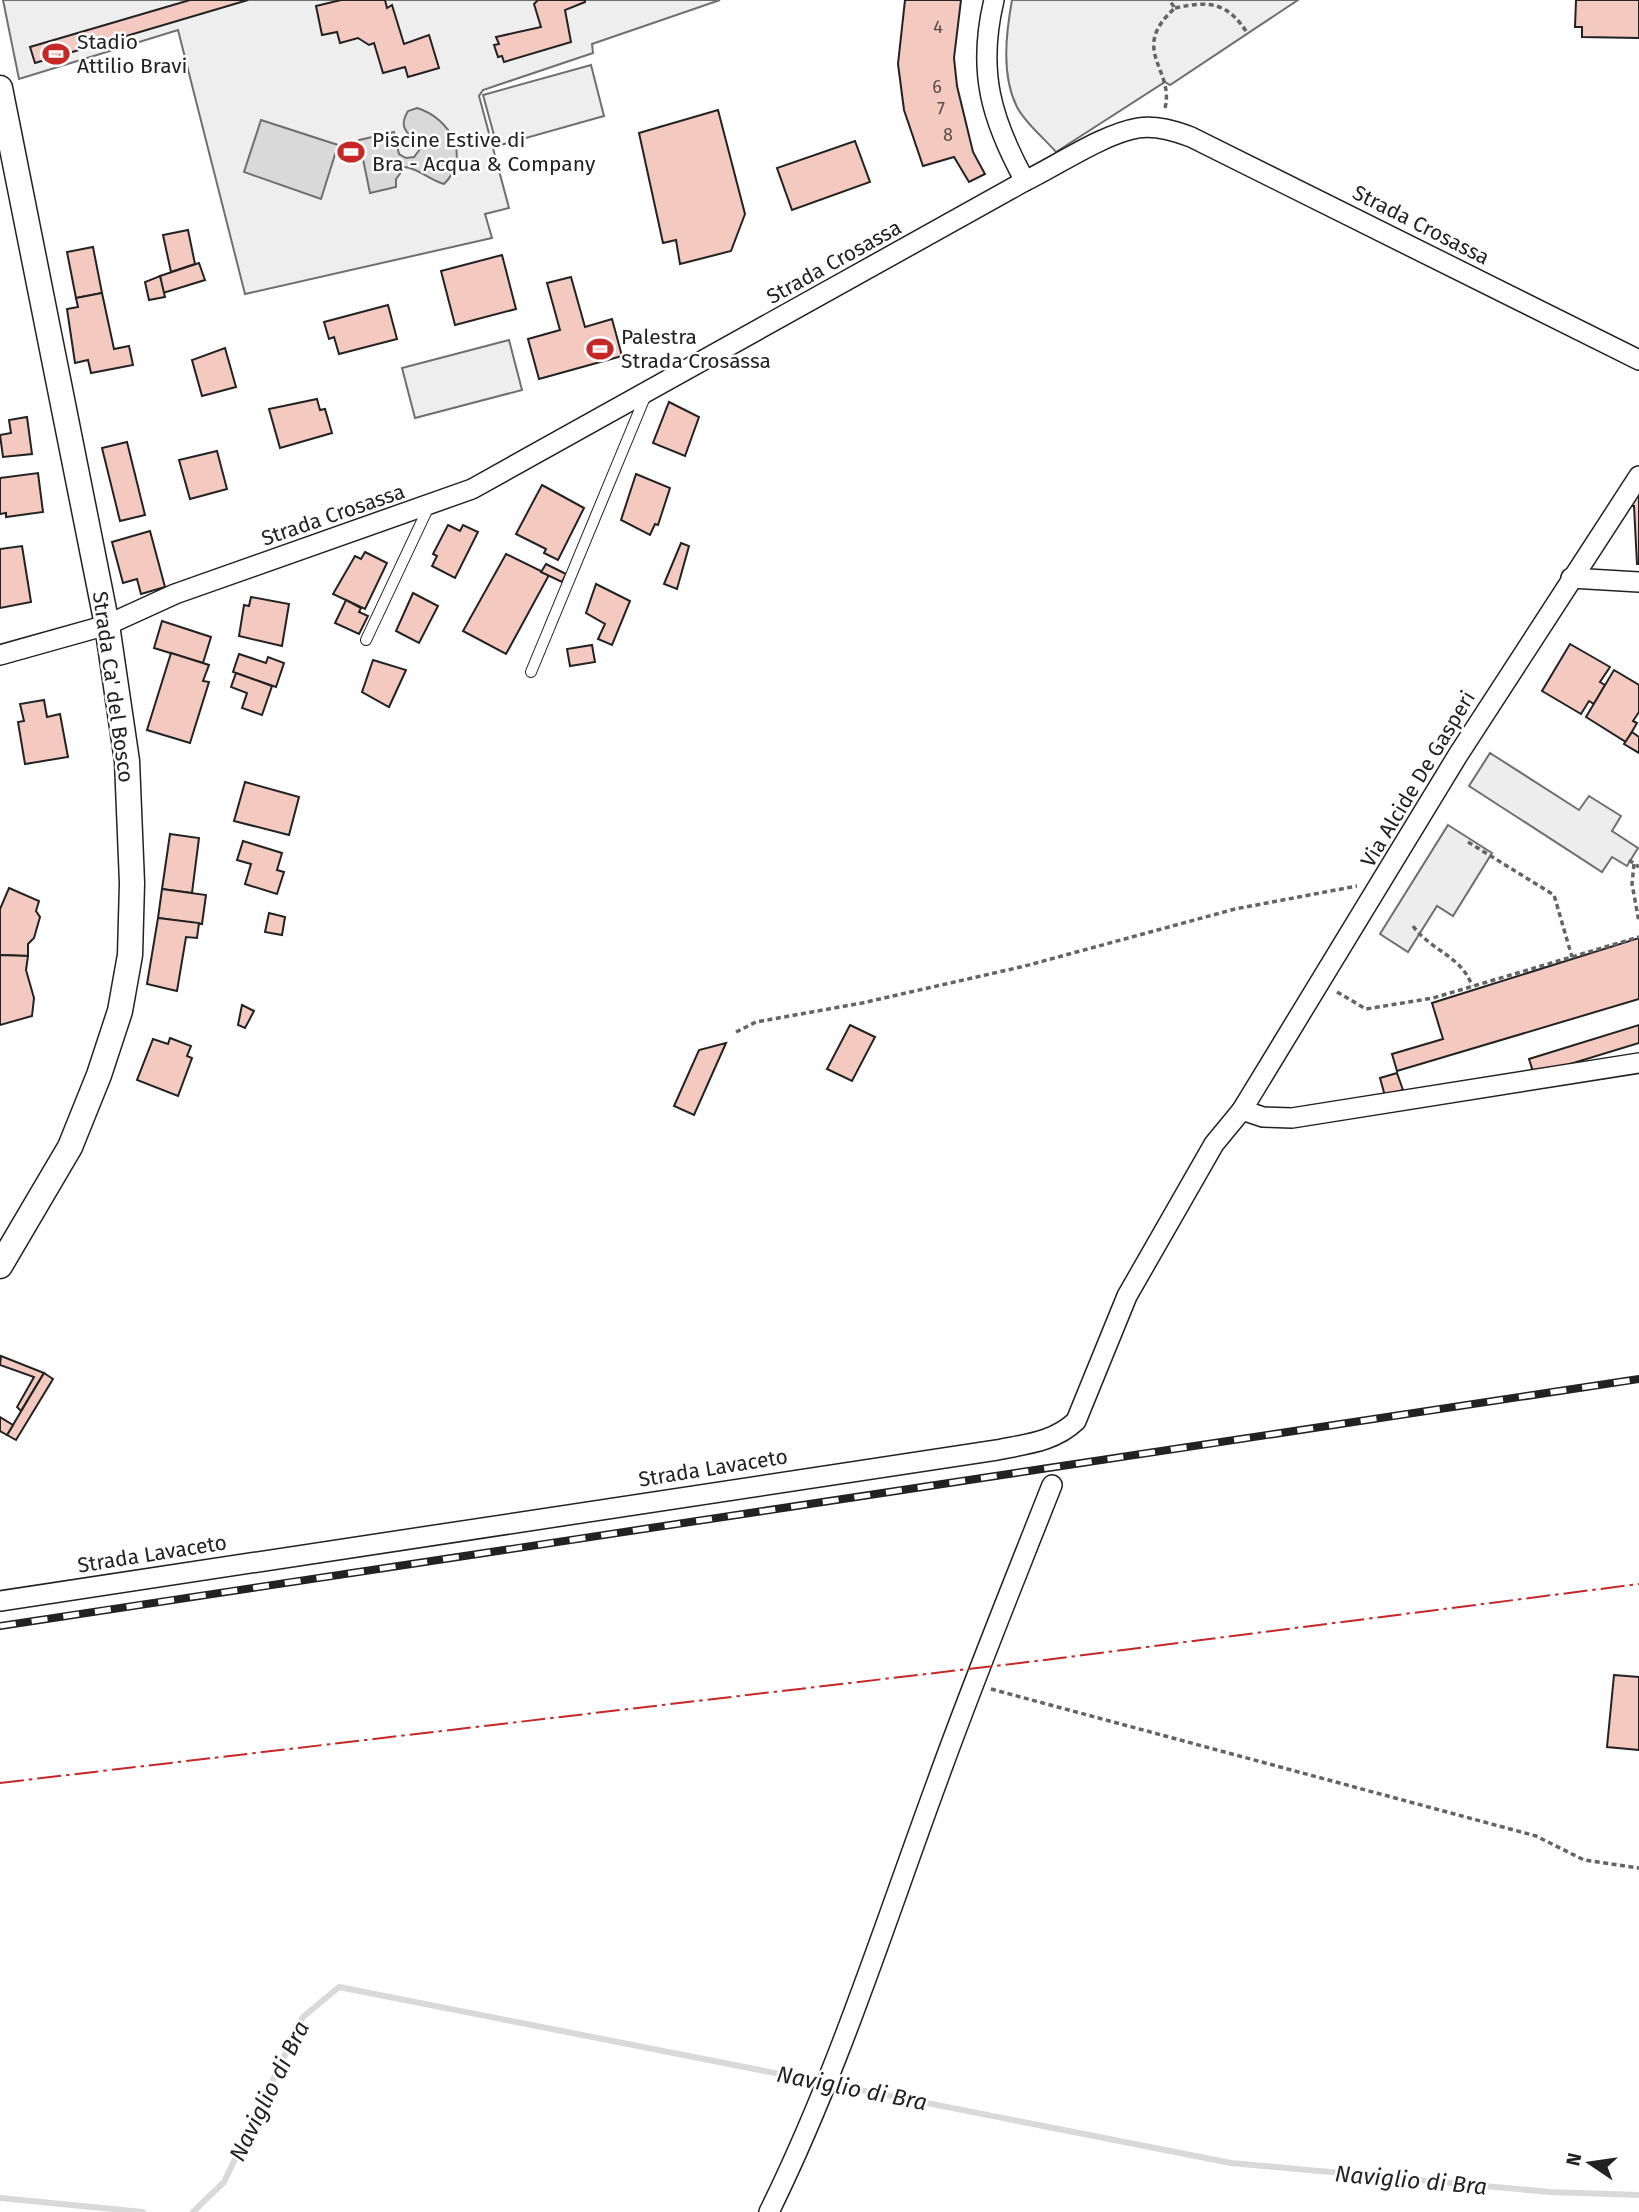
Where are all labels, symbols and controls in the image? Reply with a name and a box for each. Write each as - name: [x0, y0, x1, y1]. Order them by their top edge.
- house number: 4: [933, 16, 943, 38]
- place label: Stadio Attilio Bravi: [77, 29, 188, 79]
- sports icon: Stadio Attilio Bravi: [41, 39, 71, 69]
- house number: 6: [932, 76, 942, 98]
- house number: 7: [937, 98, 945, 120]
- house number: 8: [943, 124, 953, 146]
- place label: Piscine Estive di Bra - Acqua & Company: [372, 127, 596, 177]
- sports icon: Piscine Estive di Bra - Acqua & Company: [336, 137, 366, 167]
- street label: Strada Crosassa: [1348, 179, 1494, 271]
- street label: Strada Crosassa: [762, 214, 906, 310]
- place label: Palestra Strada Crosassa: [621, 324, 771, 374]
- sports icon: Palestra Strada Crosassa: [585, 334, 615, 364]
- street label: Strada Crosassa: [258, 478, 408, 552]
- street label: Strada Ca' del Bosco: [87, 590, 139, 784]
- street label: Via Alcide De Gasperi: [1355, 686, 1481, 872]
- street label: Strada Lavaceto: [637, 1443, 789, 1493]
- street label: Strada Lavaceto: [76, 1529, 228, 1579]
- water label: Naviglio di Bra: [223, 2016, 315, 2166]
- water label: Naviglio di Bra: [774, 2060, 930, 2116]
- north arrow: [1555, 2128, 1625, 2198]
- text: N: [1561, 2151, 1587, 2168]
- water label: Naviglio di Bra: [1334, 2159, 1488, 2201]

